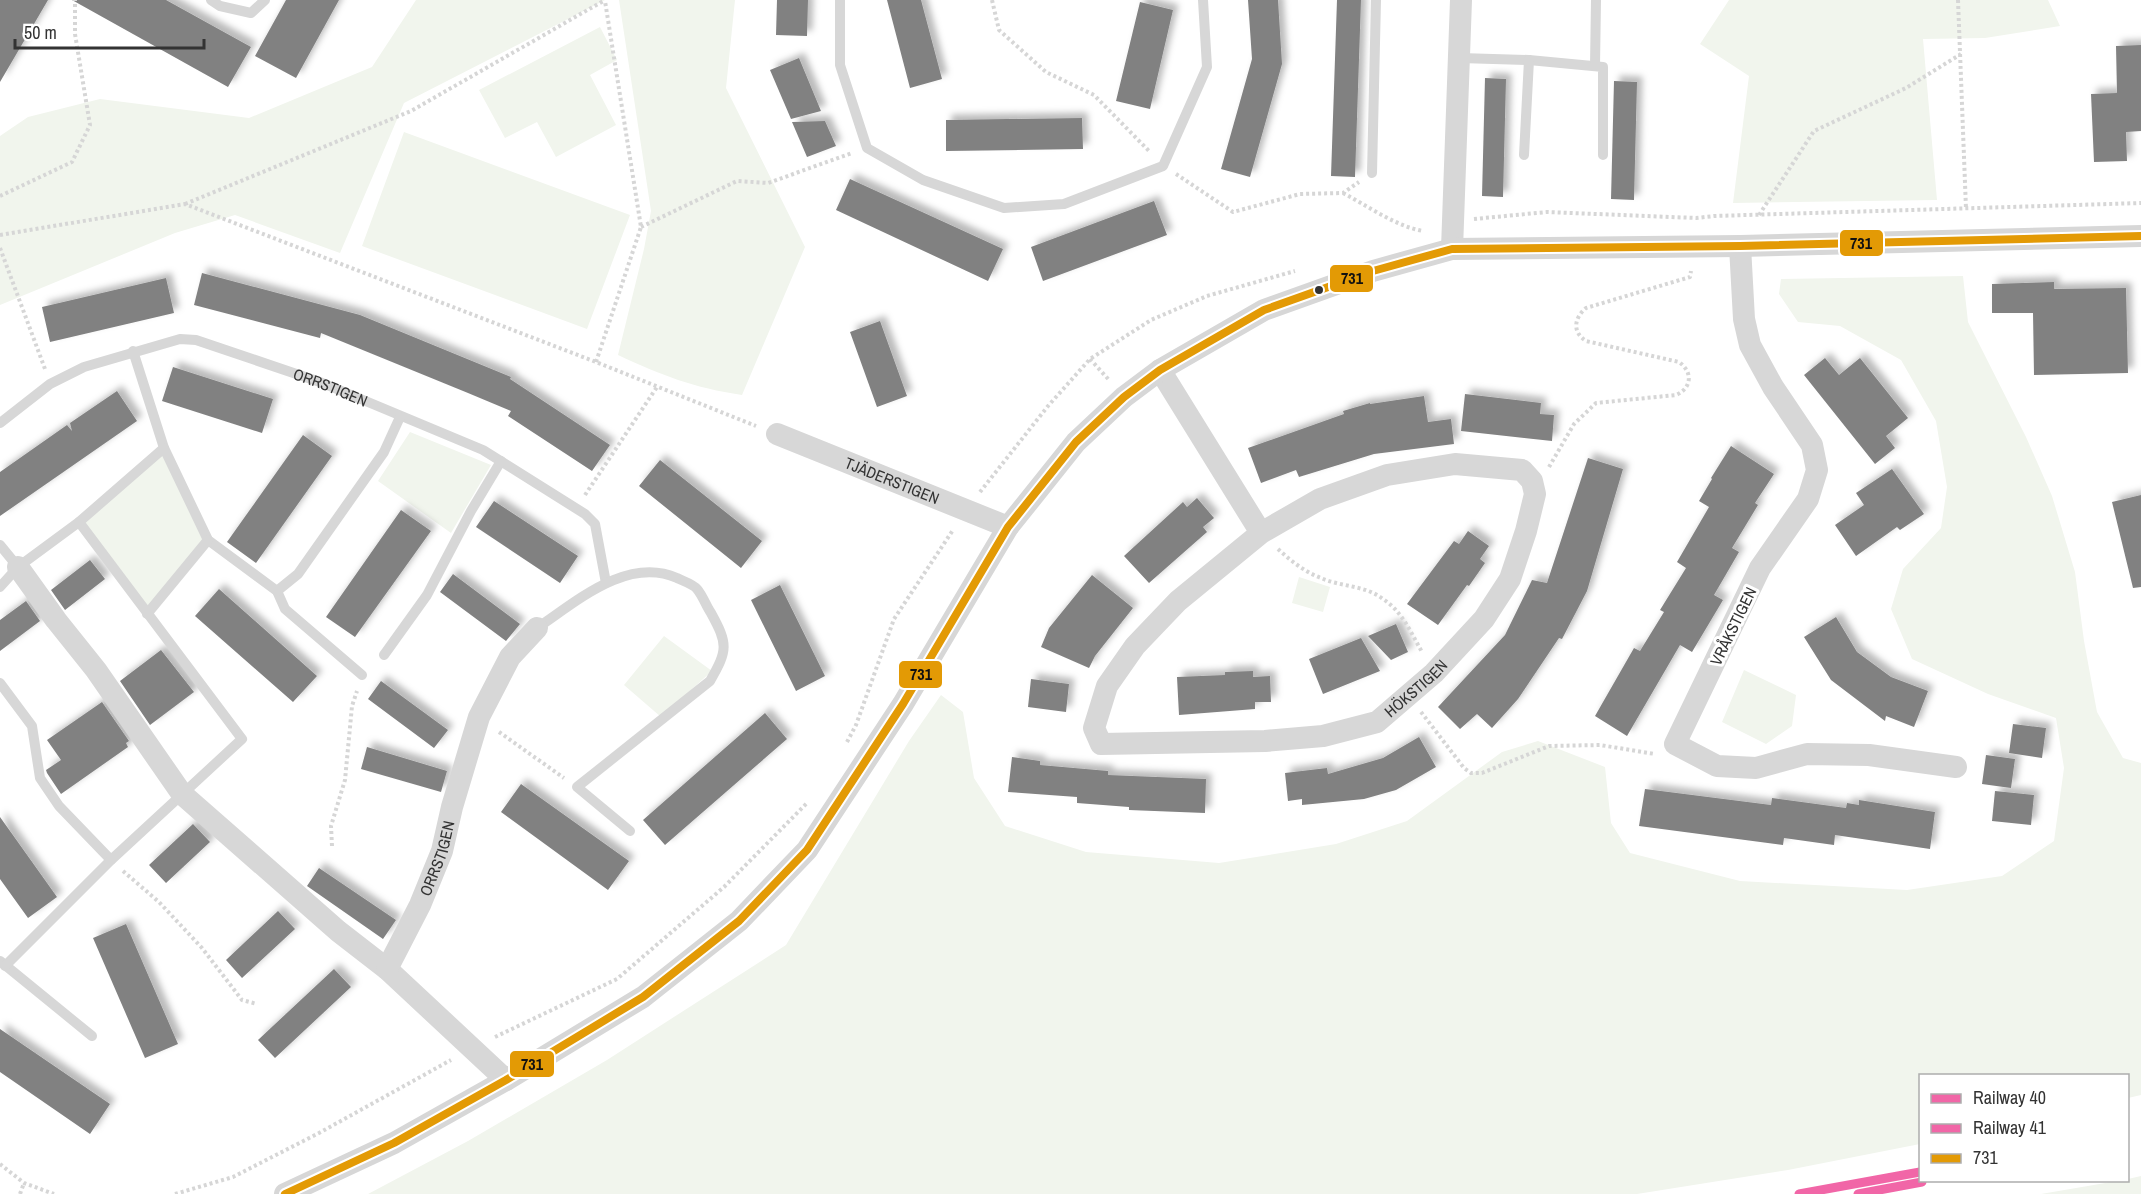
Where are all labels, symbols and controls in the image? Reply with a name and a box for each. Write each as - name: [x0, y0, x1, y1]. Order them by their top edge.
- scale bar: [15, 12, 204, 50]
- text: 50 m: [24, 20, 57, 45]
- line badge: 731: [1839, 229, 1884, 257]
- text: 731: [1850, 232, 1873, 254]
- line badge: 731: [1329, 264, 1374, 293]
- text: 731: [1341, 267, 1364, 289]
- unlabelled marker: [1313, 284, 1325, 296]
- street label: ORRSTIGEN: [290, 363, 371, 412]
- street label: TJÄDERSTIGEN: [842, 451, 943, 509]
- street label: VRÅKSTIGEN: [1705, 583, 1761, 669]
- street label: HÖKSTIGEN: [1379, 655, 1452, 722]
- line badge: 731: [898, 660, 943, 689]
- text: 731: [910, 663, 933, 685]
- street label: ORRSTIGEN: [414, 819, 460, 899]
- line badge: 731: [509, 1050, 555, 1078]
- text: 731: [521, 1053, 544, 1075]
- legend: [1919, 1074, 2129, 1182]
- text: Railway 40: [1973, 1085, 2046, 1110]
- text: Railway 41: [1973, 1115, 2047, 1140]
- text: 731: [1973, 1145, 1998, 1170]

